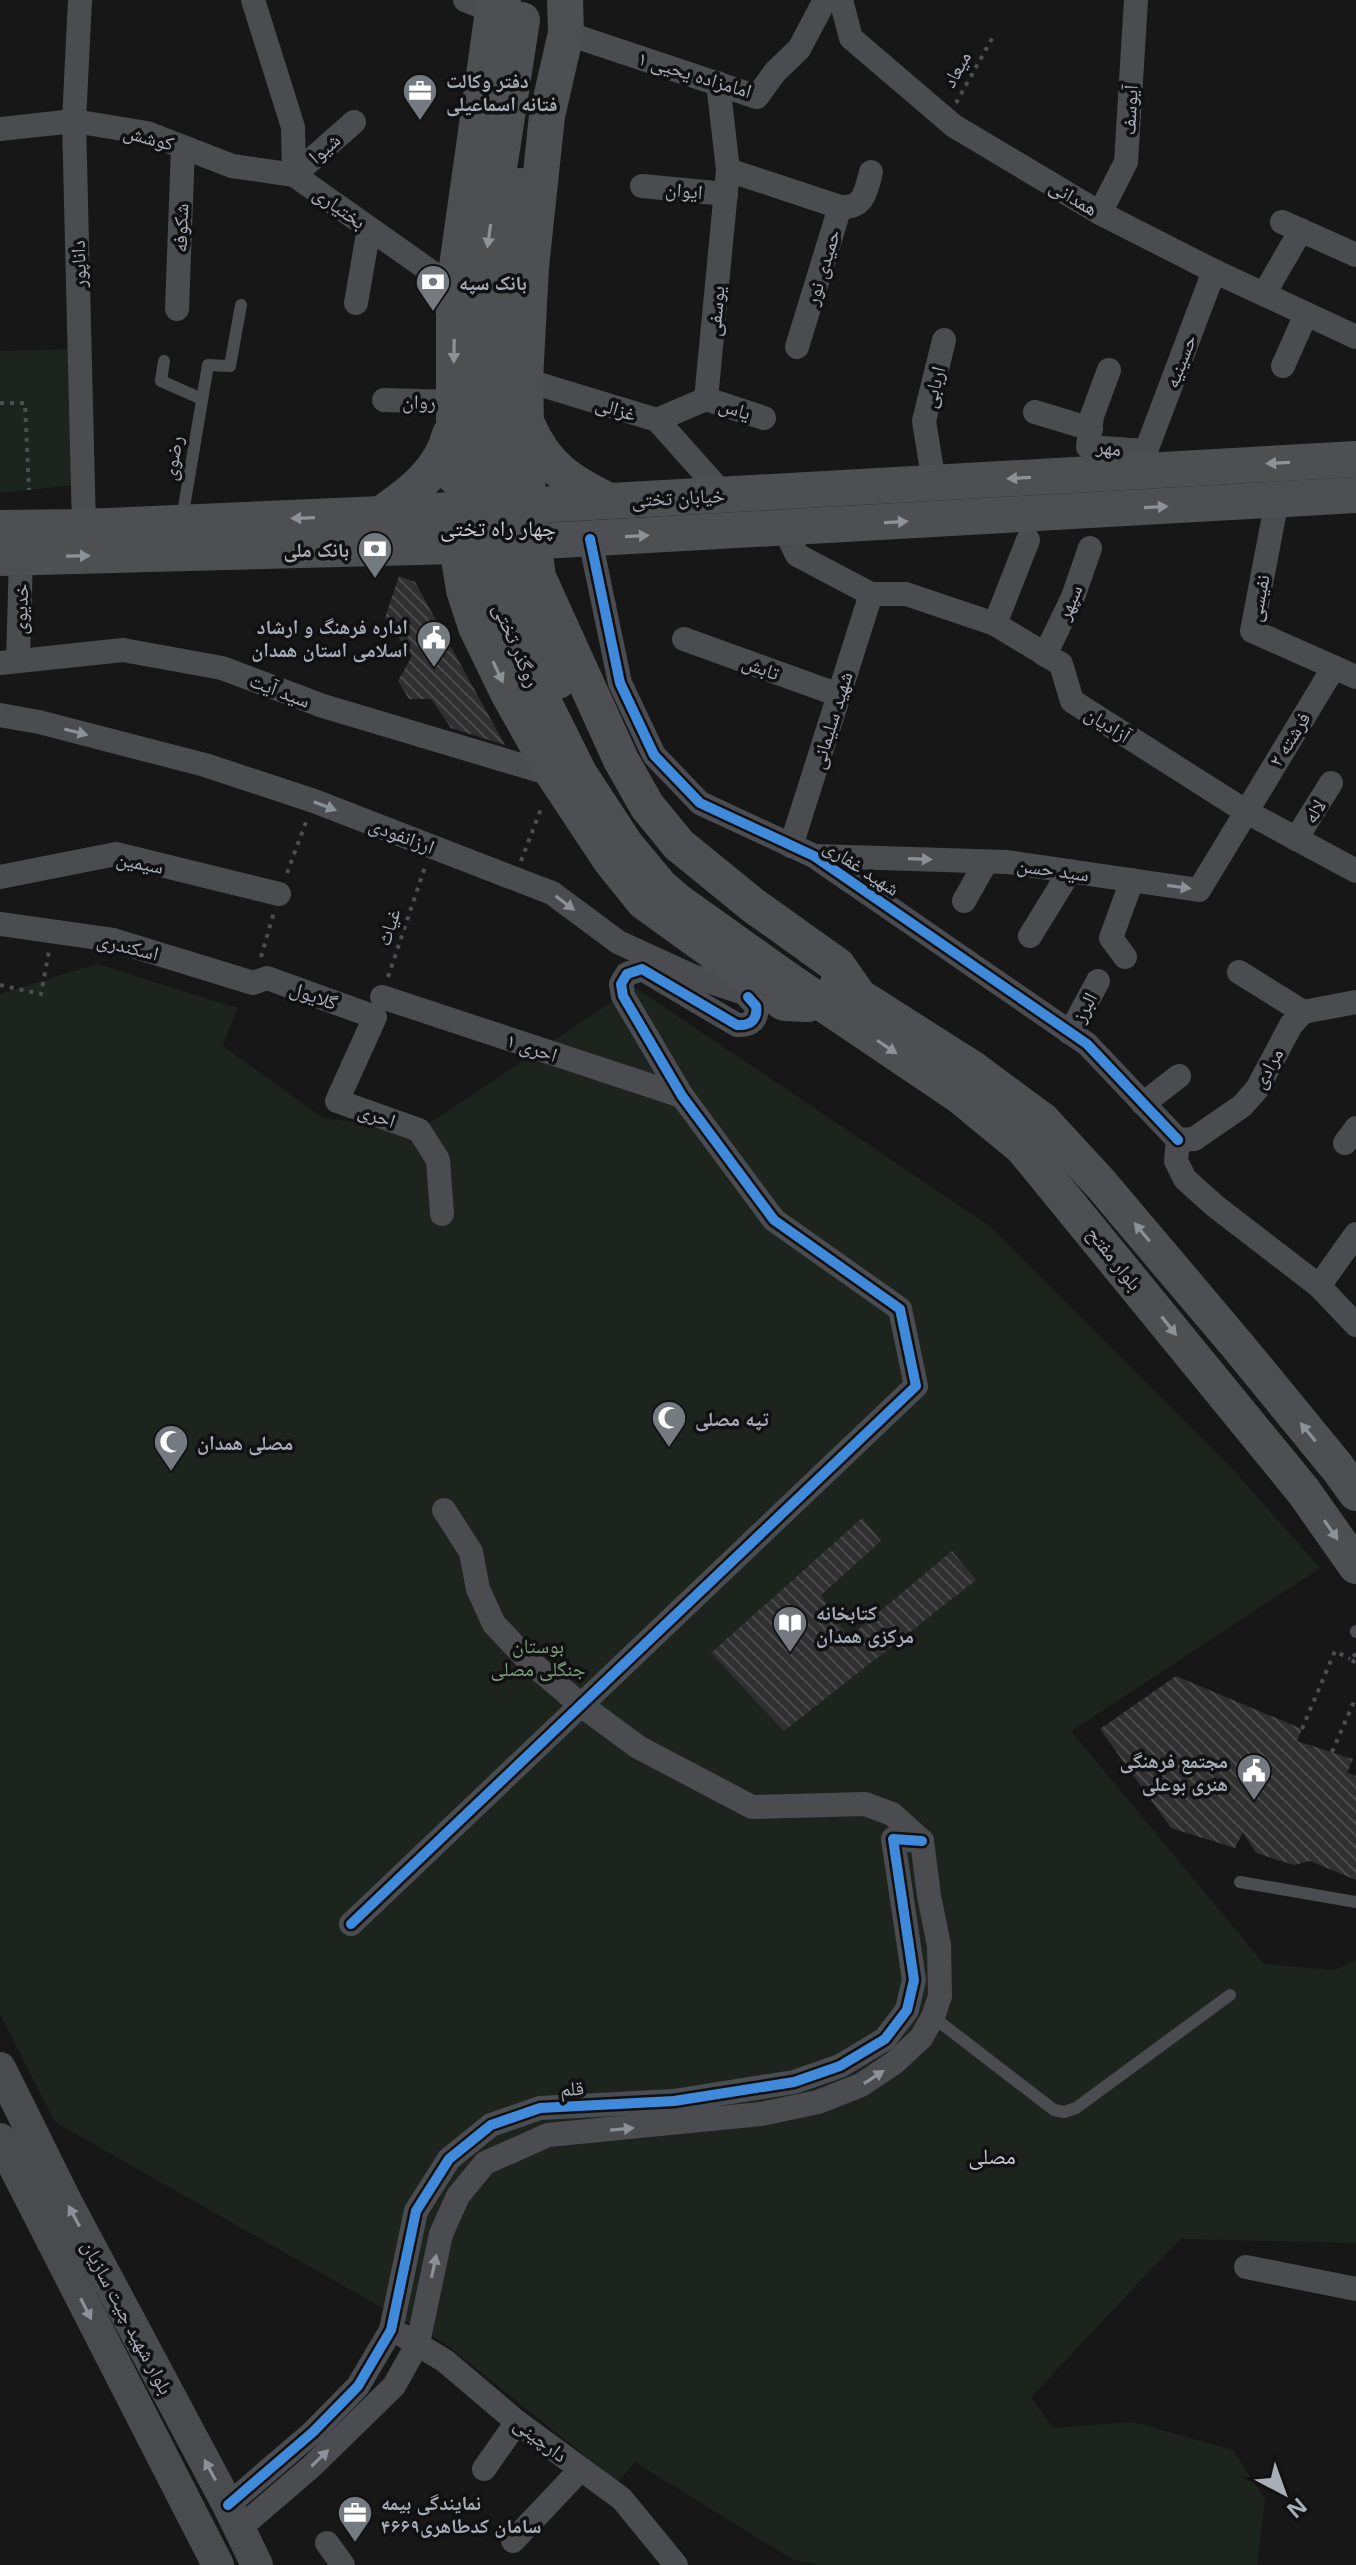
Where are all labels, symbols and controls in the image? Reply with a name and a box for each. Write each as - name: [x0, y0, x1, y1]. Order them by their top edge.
- street label: امامزاده یحیی ۱: [635, 44, 755, 104]
- street label: میعاد: [935, 46, 977, 92]
- place label: دفتر وکالت فتانه اسماعیلی: [446, 67, 557, 117]
- office icon: دفتر وکالت فتانه اسماعیلی: [401, 72, 439, 122]
- street label: آیوسف: [1114, 83, 1144, 136]
- street label: کوشش: [121, 117, 177, 157]
- street label: شیوا: [302, 126, 346, 170]
- street label: همدانی: [1045, 172, 1103, 222]
- street label: ایوان: [664, 175, 704, 205]
- street label: بختیاری: [308, 179, 372, 235]
- street label: شکوفه: [166, 203, 194, 253]
- one-way arrow: [482, 224, 495, 249]
- street label: حمیدی نور: [797, 226, 846, 309]
- street label: داناپور: [64, 240, 92, 289]
- bank icon: بانک سپه: [414, 263, 452, 313]
- place label: بانک سپه: [459, 269, 527, 296]
- street label: یوسفی: [699, 284, 731, 338]
- street label: حسینیه: [1157, 330, 1203, 392]
- one-way arrow: [447, 339, 460, 364]
- street label: اربابی: [915, 363, 951, 411]
- street label: روان: [402, 387, 436, 415]
- street label: غزالی: [592, 389, 640, 427]
- street label: یاس: [716, 390, 754, 426]
- street label: مهر: [1094, 432, 1123, 462]
- street label: رضوی: [155, 434, 189, 482]
- one-way arrow: [1265, 457, 1290, 470]
- one-way arrow: [1006, 472, 1031, 485]
- street label: خیابان تختی: [631, 481, 726, 513]
- one-way arrow: [1144, 500, 1169, 513]
- one-way arrow: [290, 511, 315, 524]
- district label: چهار راه تختی: [440, 512, 556, 542]
- one-way arrow: [884, 515, 909, 528]
- one-way arrow: [625, 529, 650, 542]
- bank icon: بانک ملی: [356, 530, 394, 580]
- place label: بانک ملی: [284, 536, 349, 563]
- one-way arrow: [66, 550, 91, 563]
- street label: نفیسی: [1240, 572, 1276, 624]
- street label: سپهر: [1049, 580, 1088, 625]
- street label: خدیوی: [6, 583, 34, 635]
- street label: روگذر تختی: [487, 599, 547, 691]
- place label: اداره فرهنگ و ارشاد اسلامی استان همدان: [251, 613, 408, 663]
- public building icon: اداره فرهنگ و ارشاد اسلامی استان همدان: [415, 619, 453, 669]
- street label: تابش: [739, 648, 783, 686]
- one-way arrow: [491, 661, 505, 684]
- street label: سید آیت: [246, 666, 314, 714]
- street label: شهید سلیمانی: [803, 668, 859, 772]
- street label: آزادیان: [1080, 700, 1137, 749]
- street label: فرشته ۲: [1262, 706, 1316, 772]
- one-way arrow: [64, 726, 89, 738]
- street label: لاله: [1296, 794, 1332, 828]
- one-way arrow: [313, 800, 337, 813]
- street label: ارزانفودی: [365, 810, 439, 860]
- street label: شهید غفاری: [819, 832, 905, 902]
- street label: سیمین: [114, 844, 166, 880]
- street label: سید حسن: [1015, 851, 1091, 887]
- one-way arrow: [908, 853, 933, 866]
- one-way arrow: [1166, 881, 1191, 894]
- one-way arrow: [555, 895, 576, 911]
- street label: غیاث: [369, 905, 407, 949]
- street label: اسکندری: [94, 925, 162, 967]
- street label: گلایول: [287, 974, 342, 1016]
- street label: البرز: [1064, 987, 1103, 1028]
- street label: احری ۱: [503, 1026, 561, 1068]
- one-way arrow: [876, 1040, 897, 1055]
- street label: مرادی: [1245, 1043, 1289, 1093]
- street label: احری: [355, 1096, 399, 1134]
- street label: بلوار مفتح: [1081, 1220, 1149, 1296]
- one-way arrow: [1134, 1223, 1151, 1243]
- one-way arrow: [1160, 1316, 1176, 1336]
- mosque icon: تپه مصلی: [650, 1399, 688, 1449]
- place label: تپه مصلی: [695, 1405, 769, 1432]
- one-way arrow: [1300, 1421, 1317, 1442]
- mosque icon: مصلی همدان: [152, 1423, 190, 1473]
- place label: مصلی همدان: [197, 1429, 293, 1456]
- one-way arrow: [1323, 1519, 1338, 1540]
- place label: کتابخانه مرکزی همدان: [816, 1599, 914, 1649]
- library icon: کتابخانه مرکزی همدان: [771, 1604, 809, 1654]
- park label: بوستان جنگلی مصلی: [491, 1632, 586, 1682]
- place label: مجتمع فرهنگی هنری بوعلی: [1119, 1747, 1228, 1797]
- public building icon: مجتمع فرهنگی هنری بوعلی: [1235, 1752, 1273, 1802]
- one-way arrow: [863, 2070, 885, 2085]
- street label: قلم: [559, 2074, 585, 2103]
- one-way arrow: [610, 2122, 635, 2135]
- district label: مصلی: [968, 2140, 1016, 2170]
- one-way arrow: [67, 2205, 80, 2228]
- street label: بلوار شهید چیت سازیان: [76, 2235, 180, 2399]
- one-way arrow: [428, 2254, 441, 2279]
- one-way arrow: [79, 2297, 92, 2320]
- street label: دارچینی: [509, 2410, 573, 2468]
- one-way arrow: [310, 2449, 329, 2467]
- north arrow: [1244, 2453, 1324, 2533]
- one-way arrow: [203, 2459, 216, 2482]
- place label: نمایندگی بیمه سامان کدطاهری۴۶۶۹: [381, 2489, 541, 2539]
- text: N: [1281, 2492, 1314, 2526]
- office icon: نمایندگی بیمه سامان کدطاهری۴۶۶۹: [336, 2494, 374, 2544]

